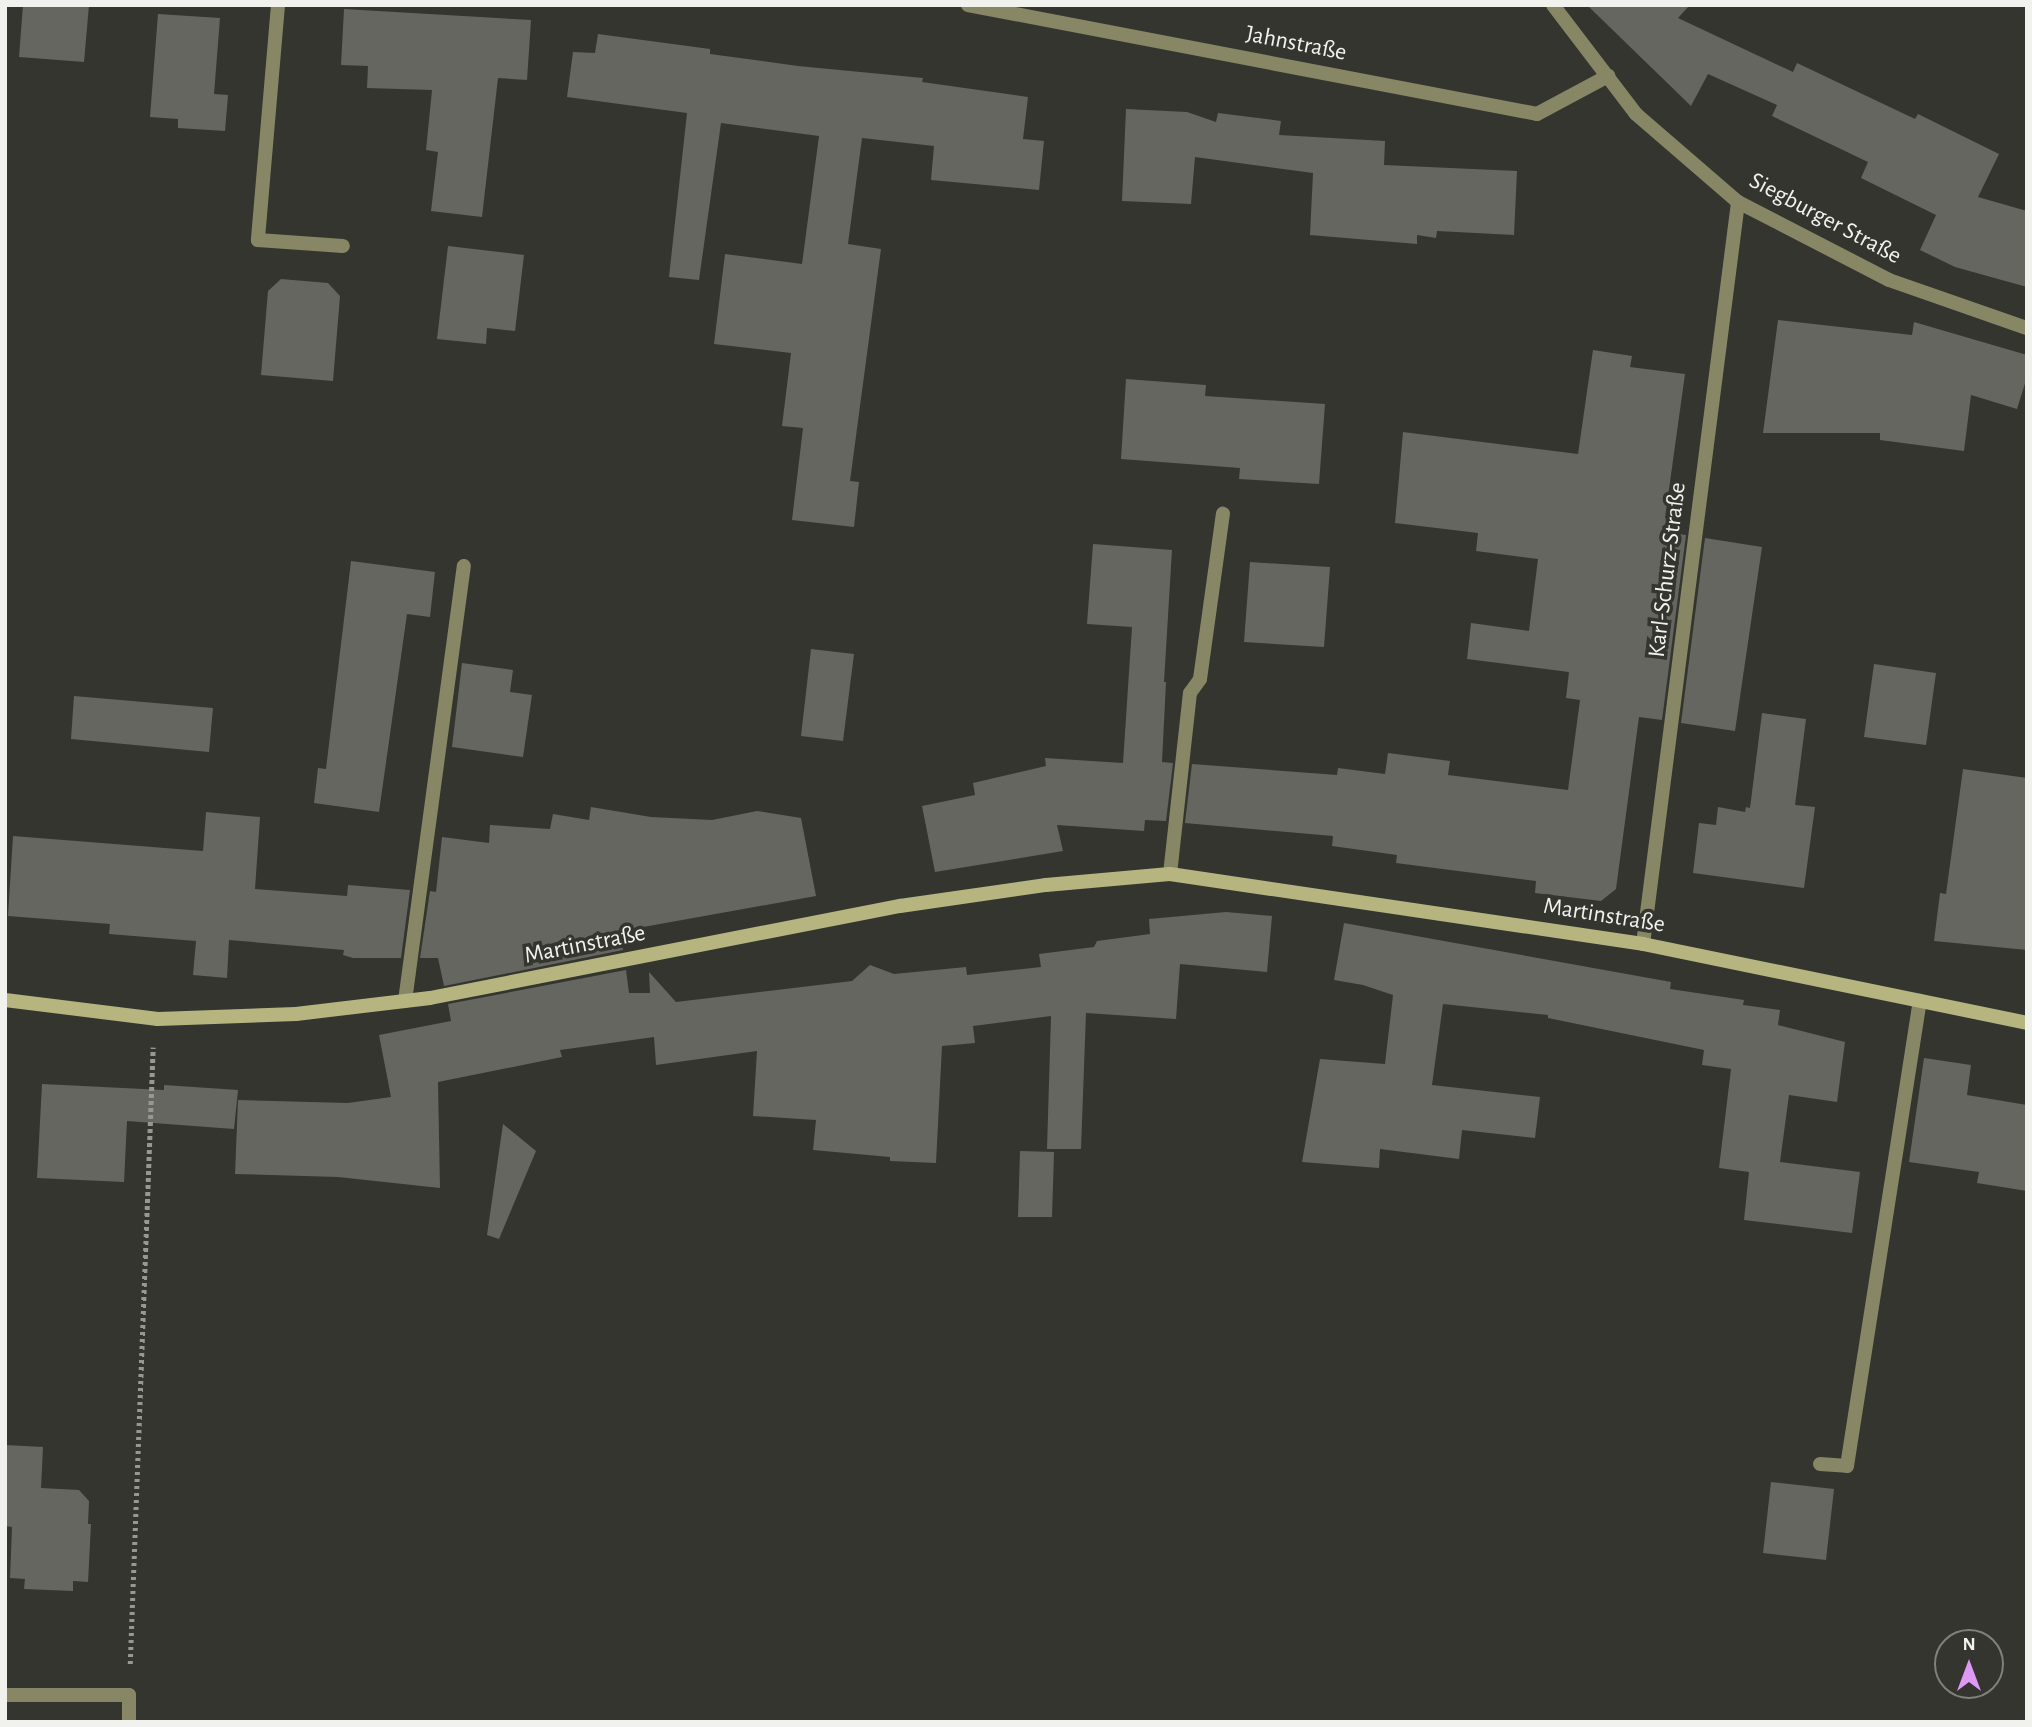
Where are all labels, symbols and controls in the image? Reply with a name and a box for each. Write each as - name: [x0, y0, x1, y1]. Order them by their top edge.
- street label: Jahnstraße: [1243, 20, 1349, 68]
- street label: Siegburger Straße: [1744, 167, 1906, 271]
- street label: Karl-Schurz-Straße: [1643, 481, 1693, 659]
- street label: Martinstraße: [1541, 892, 1667, 940]
- street label: Martinstraße: [522, 919, 648, 971]
- north arrow: [1934, 1629, 2004, 1699]
- text: N: [1962, 1635, 1976, 1654]

